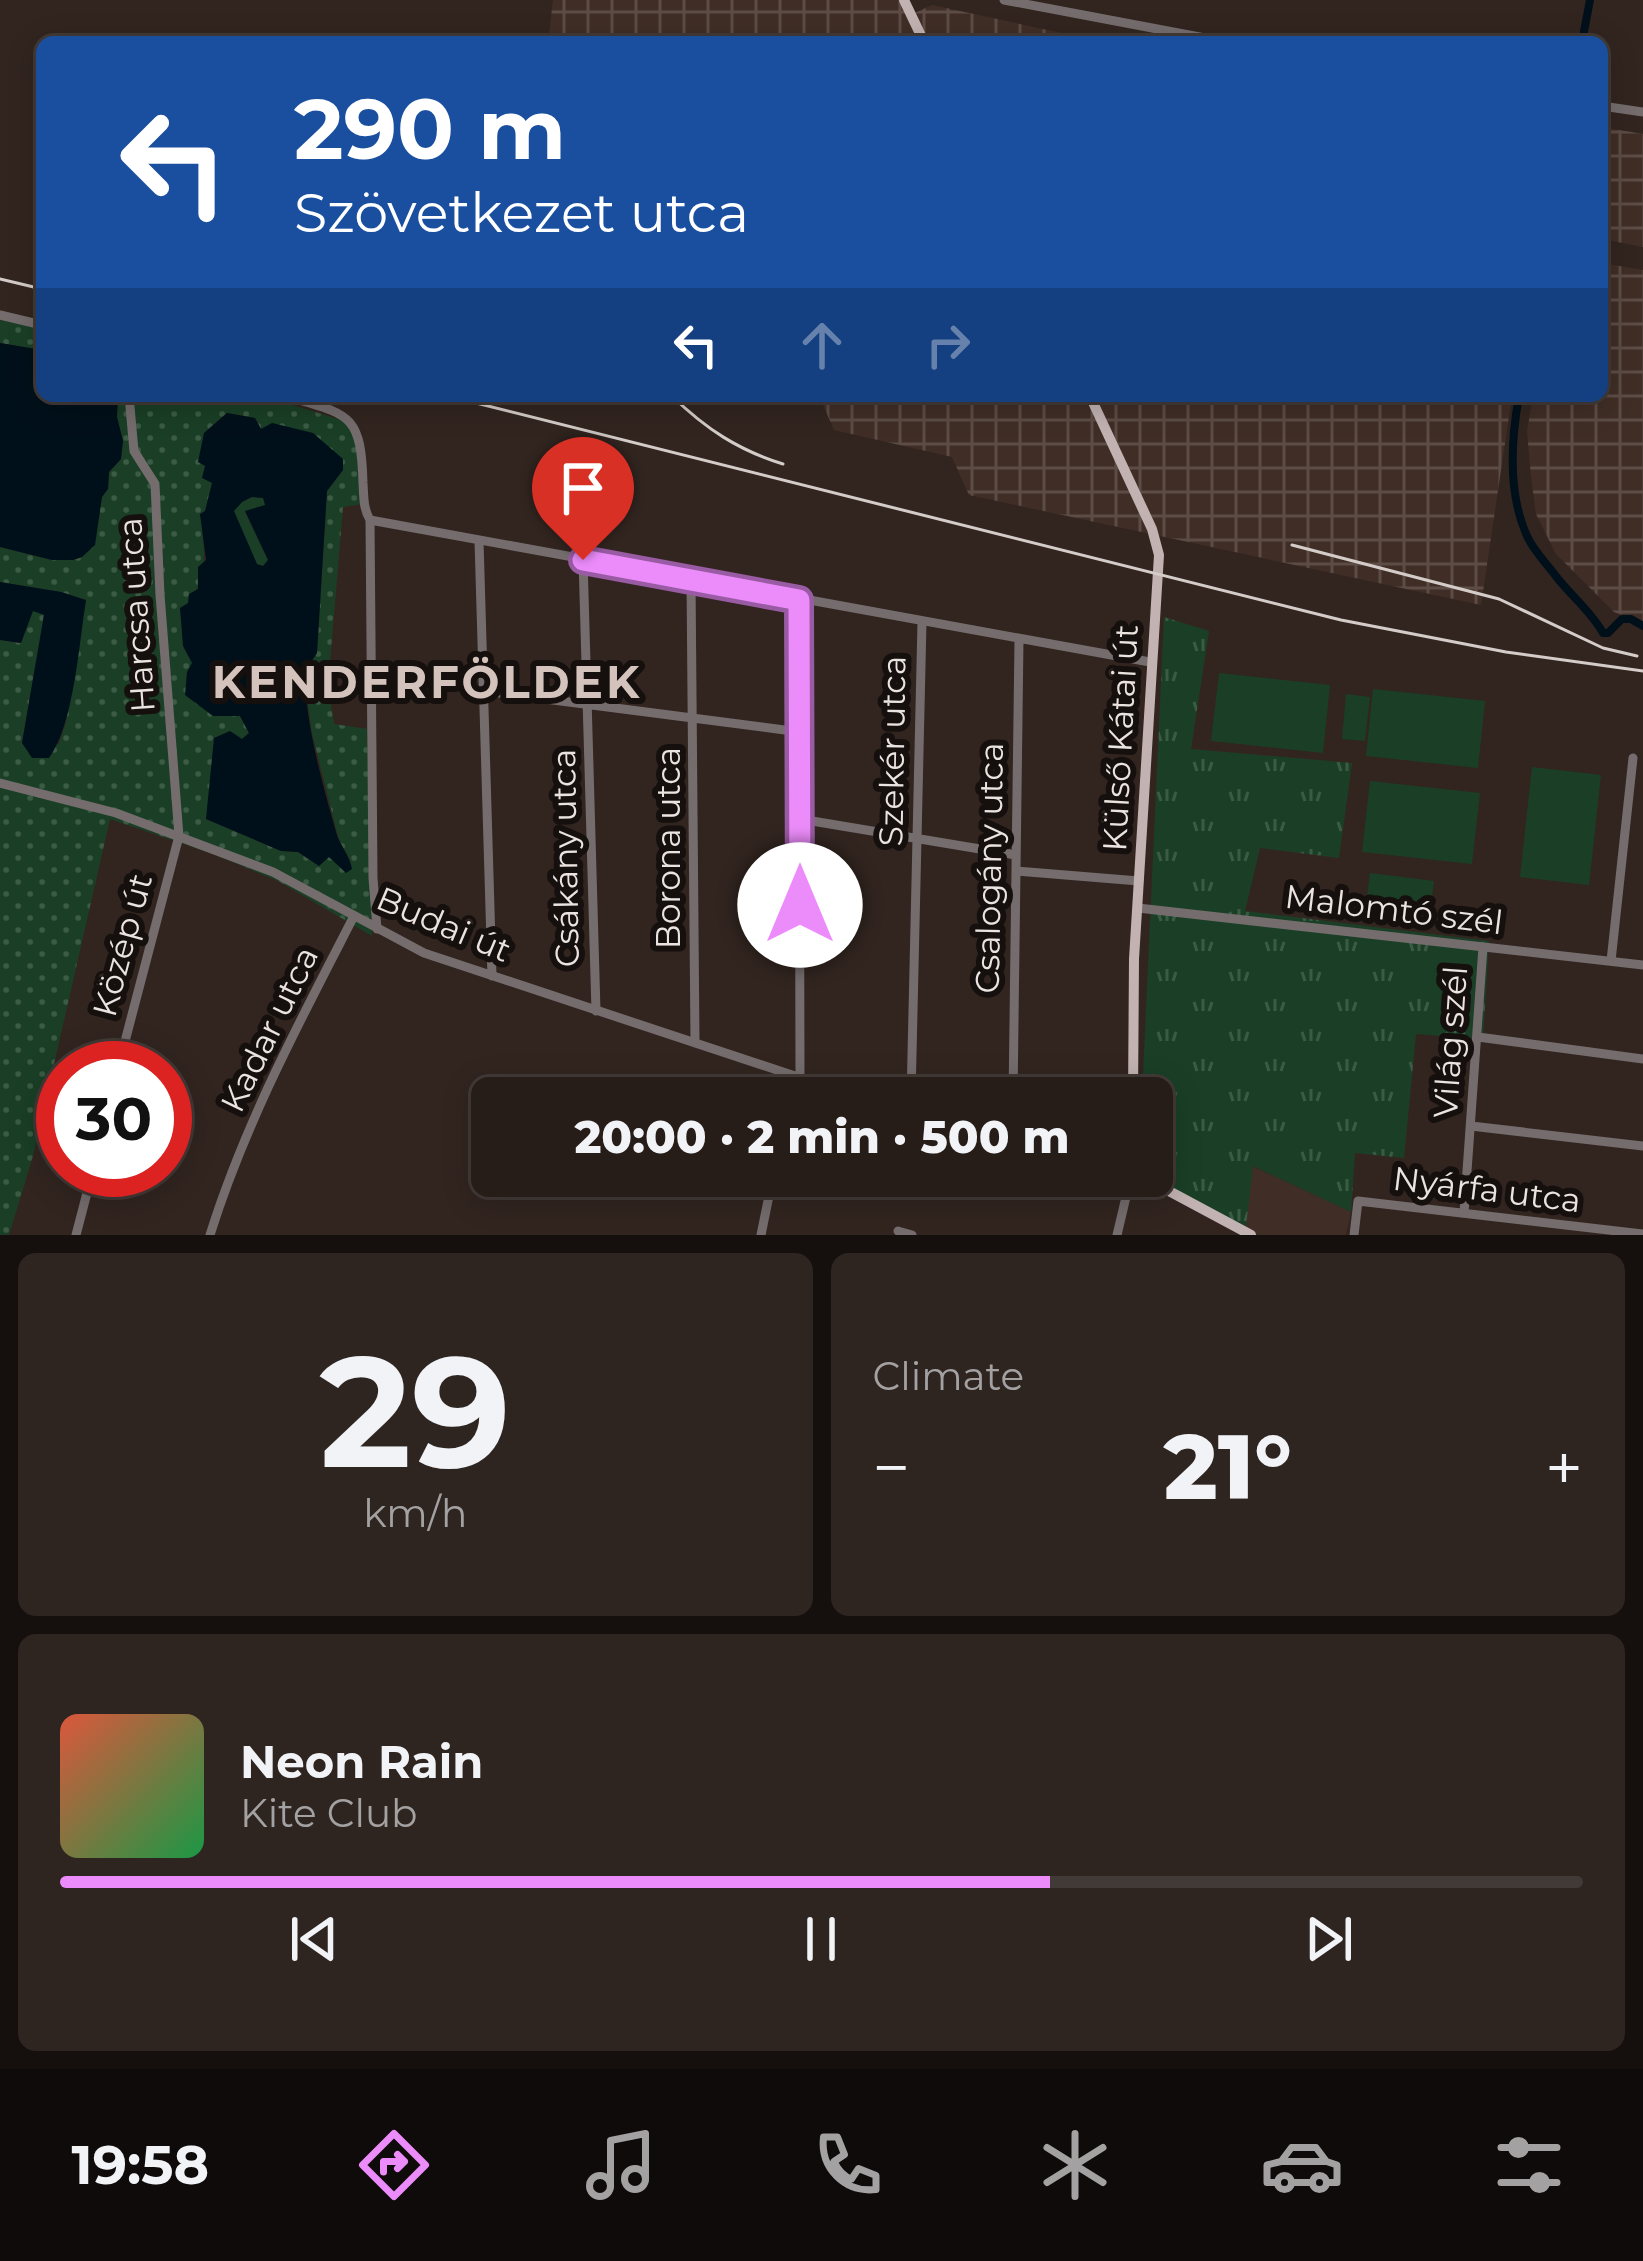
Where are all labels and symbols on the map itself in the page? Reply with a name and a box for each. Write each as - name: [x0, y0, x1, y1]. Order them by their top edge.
- pin: [532, 437, 634, 560]
- street label: Harcsa utca: [109, 516, 163, 714]
- street label: Külső Kátai út: [1094, 624, 1146, 852]
- district label: KENDERFÖLDEK: [212, 654, 642, 709]
- street label: Szekér utca: [870, 655, 914, 847]
- street label: Csalogány utca: [967, 742, 1011, 994]
- street label: Borona utca: [648, 747, 688, 949]
- street label: Csákány utca: [543, 748, 587, 968]
- position arrow: [737, 842, 863, 968]
- street label: Közép út: [84, 869, 160, 1021]
- street label: Malomtó szél: [1283, 876, 1505, 942]
- street label: Budai út: [371, 878, 517, 970]
- street label: Kadar utca: [212, 940, 326, 1118]
- street label: Világ szél: [1425, 965, 1475, 1119]
- speed limit sign: 30: [36, 1041, 192, 1197]
- street label: Nyárfa utca: [1391, 1158, 1583, 1220]

